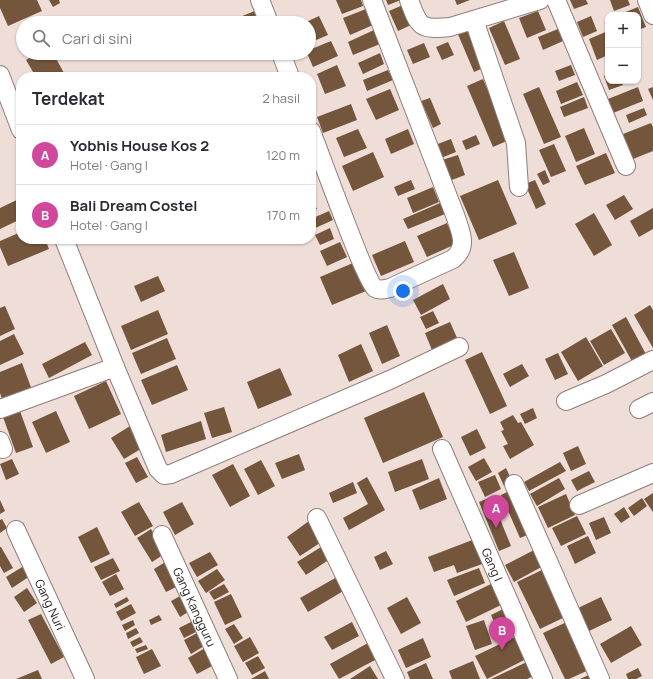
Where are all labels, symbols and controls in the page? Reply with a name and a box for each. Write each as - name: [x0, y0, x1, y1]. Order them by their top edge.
- map controls: [605, 12, 641, 84]
- button: +: [605, 12, 641, 48]
- search box: [16, 16, 316, 60]
- icon: search: [30, 27, 52, 49]
- text: Cari di sini: [62, 28, 132, 49]
- button: −: [605, 48, 641, 84]
- text: Terdekat: [32, 87, 105, 110]
- text: 2 hasil: [262, 89, 300, 107]
- text: Yobhis House Kos 2: [70, 135, 209, 156]
- text: A: [41, 146, 49, 164]
- text: 120 m: [266, 146, 300, 164]
- text: Hotel · Gang I: [70, 156, 148, 174]
- text: Bali Dream Costel: [70, 195, 197, 216]
- text: B: [41, 206, 49, 224]
- text: 170 m: [267, 206, 300, 224]
- text: Hotel · Gang I: [70, 216, 148, 234]
- your location: [393, 281, 413, 301]
- pin: A: [483, 495, 509, 528]
- street label: Gang I: [478, 545, 507, 584]
- street label: Gang Kangguru: [169, 564, 220, 649]
- street label: Gang Nuri: [31, 576, 70, 633]
- pin: B: [489, 617, 515, 650]

